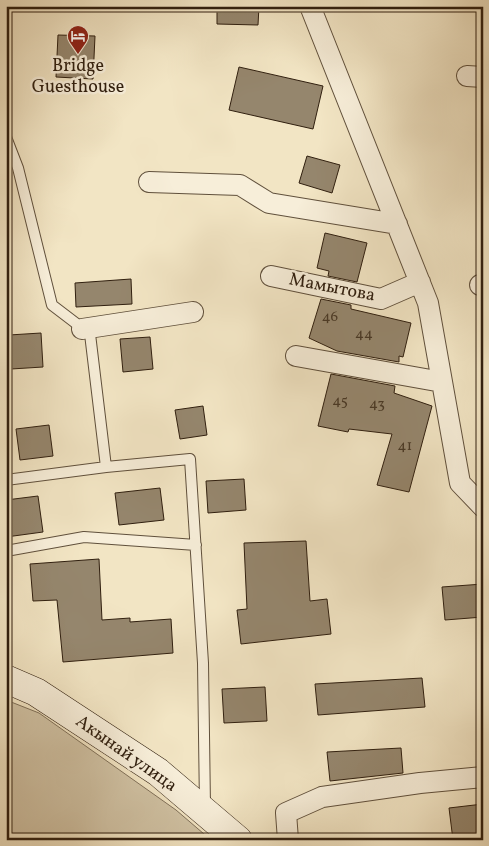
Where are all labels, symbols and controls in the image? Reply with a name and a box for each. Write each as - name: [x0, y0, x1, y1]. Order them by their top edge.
- hotel icon: Bridge Guesthouse: [66, 24, 90, 55]
- place label: Bridge Guesthouse: [32, 54, 124, 100]
- street label: Мамытова: [287, 267, 377, 309]
- house number: 46: [322, 307, 338, 328]
- house number: 44: [355, 324, 373, 345]
- house number: 45: [332, 391, 348, 412]
- house number: 43: [369, 394, 385, 415]
- house number: 41: [398, 436, 412, 457]
- street label: Акынай улица: [70, 710, 182, 798]

